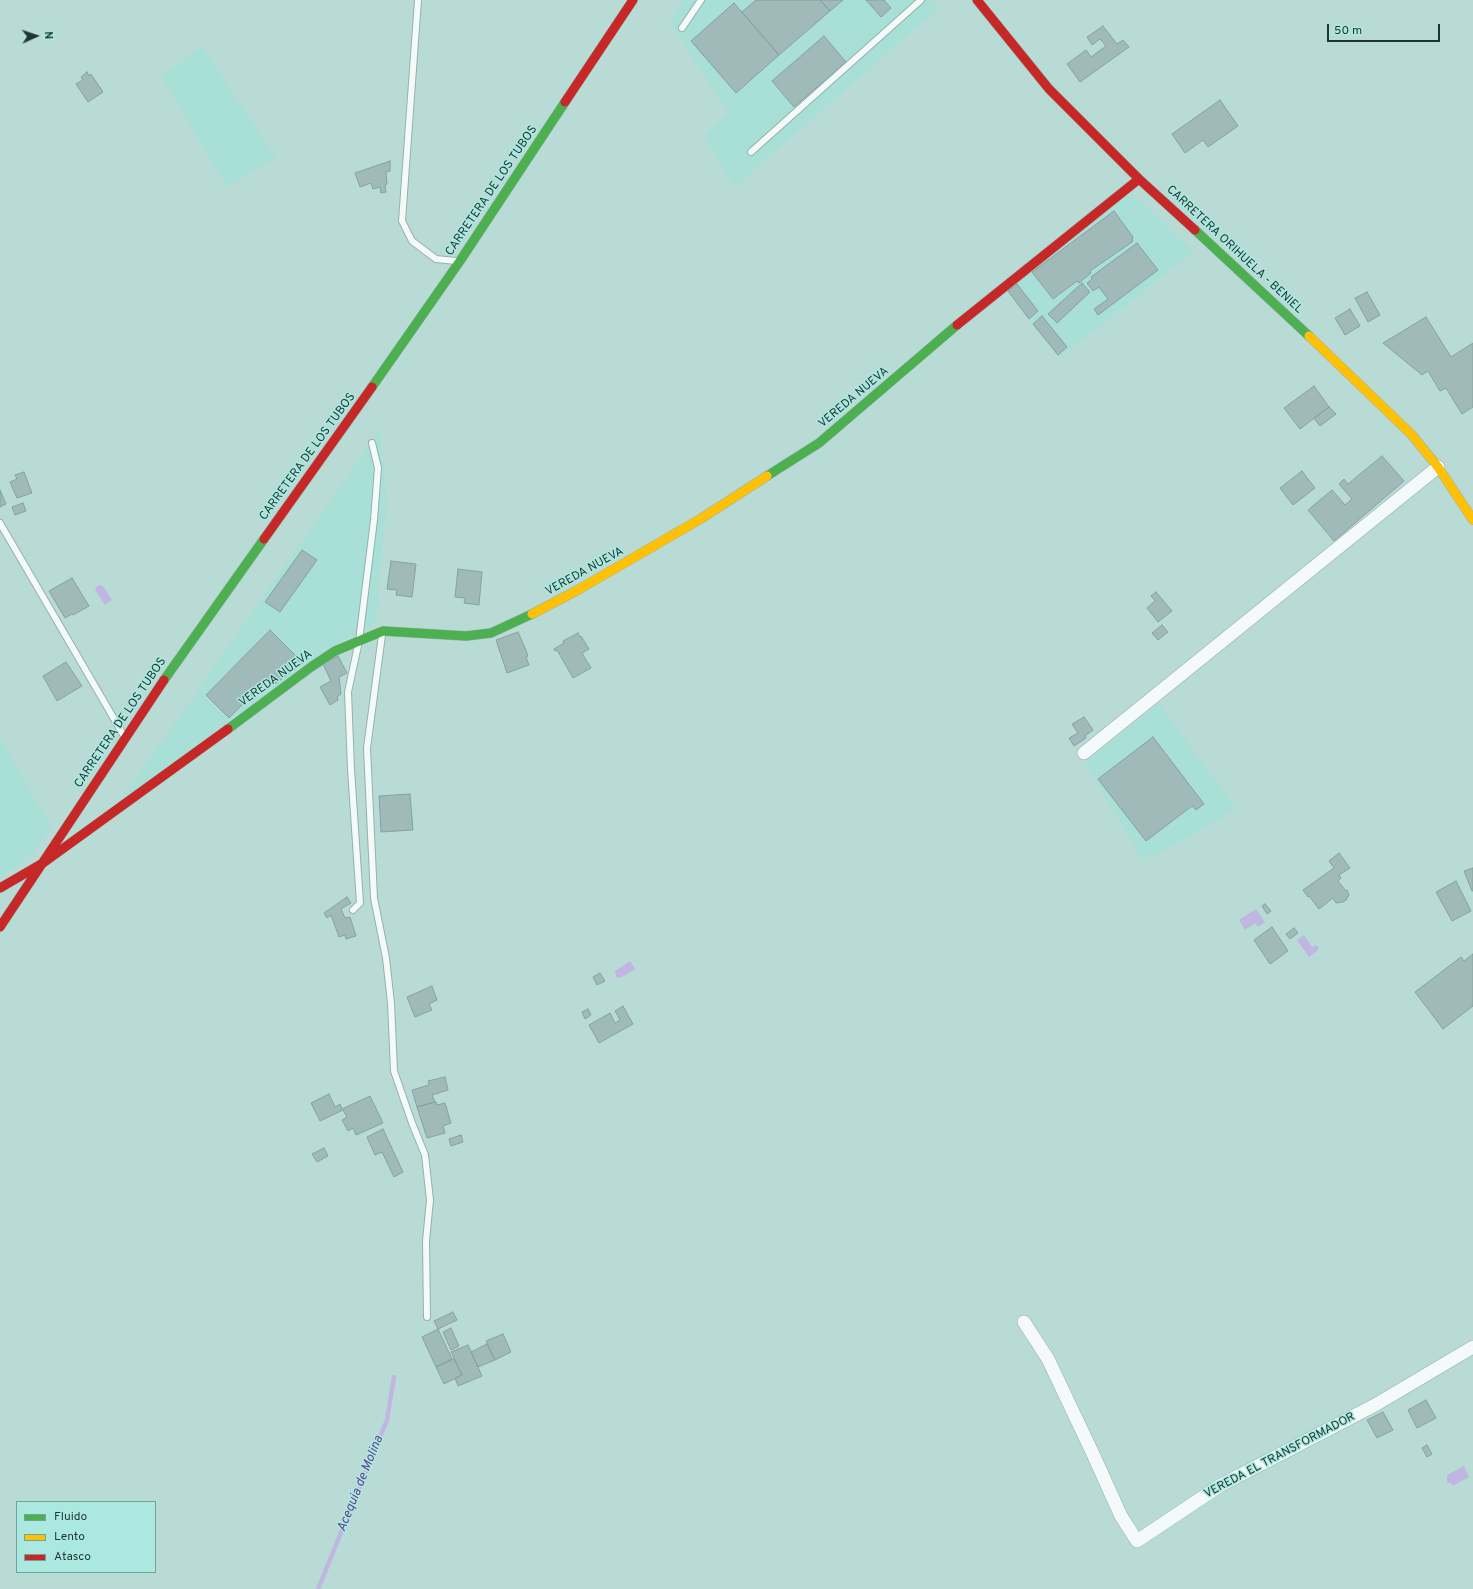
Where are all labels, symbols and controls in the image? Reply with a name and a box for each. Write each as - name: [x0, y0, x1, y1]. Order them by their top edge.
- north arrow: [16, 16, 56, 56]
- scale bar: [1329, 16, 1442, 42]
- text: 50 m: [1334, 23, 1362, 39]
- text: N: [41, 31, 55, 40]
- street label: CARRETERA DE LOS TUBOS: [443, 123, 541, 259]
- street label: CARRETERA ORIHUELA - BENIEL: [1163, 183, 1305, 317]
- street label: VEREDA NUEVA: [816, 365, 892, 431]
- street label: CARRETERA DE LOS TUBOS: [257, 390, 359, 524]
- street label: VEREDA NUEVA: [543, 545, 627, 599]
- street label: VEREDA NUEVA: [237, 648, 315, 710]
- street label: CARRETERA DE LOS TUBOS: [72, 655, 170, 791]
- street label: VEREDA EL TRANSFORMADOR: [1202, 1410, 1358, 1502]
- water label: Acequia de Molina: [335, 1434, 387, 1534]
- legend: [16, 1501, 156, 1573]
- text: Fluido: [54, 1509, 87, 1525]
- text: Lento: [54, 1529, 85, 1545]
- text: Atasco: [54, 1549, 91, 1565]

